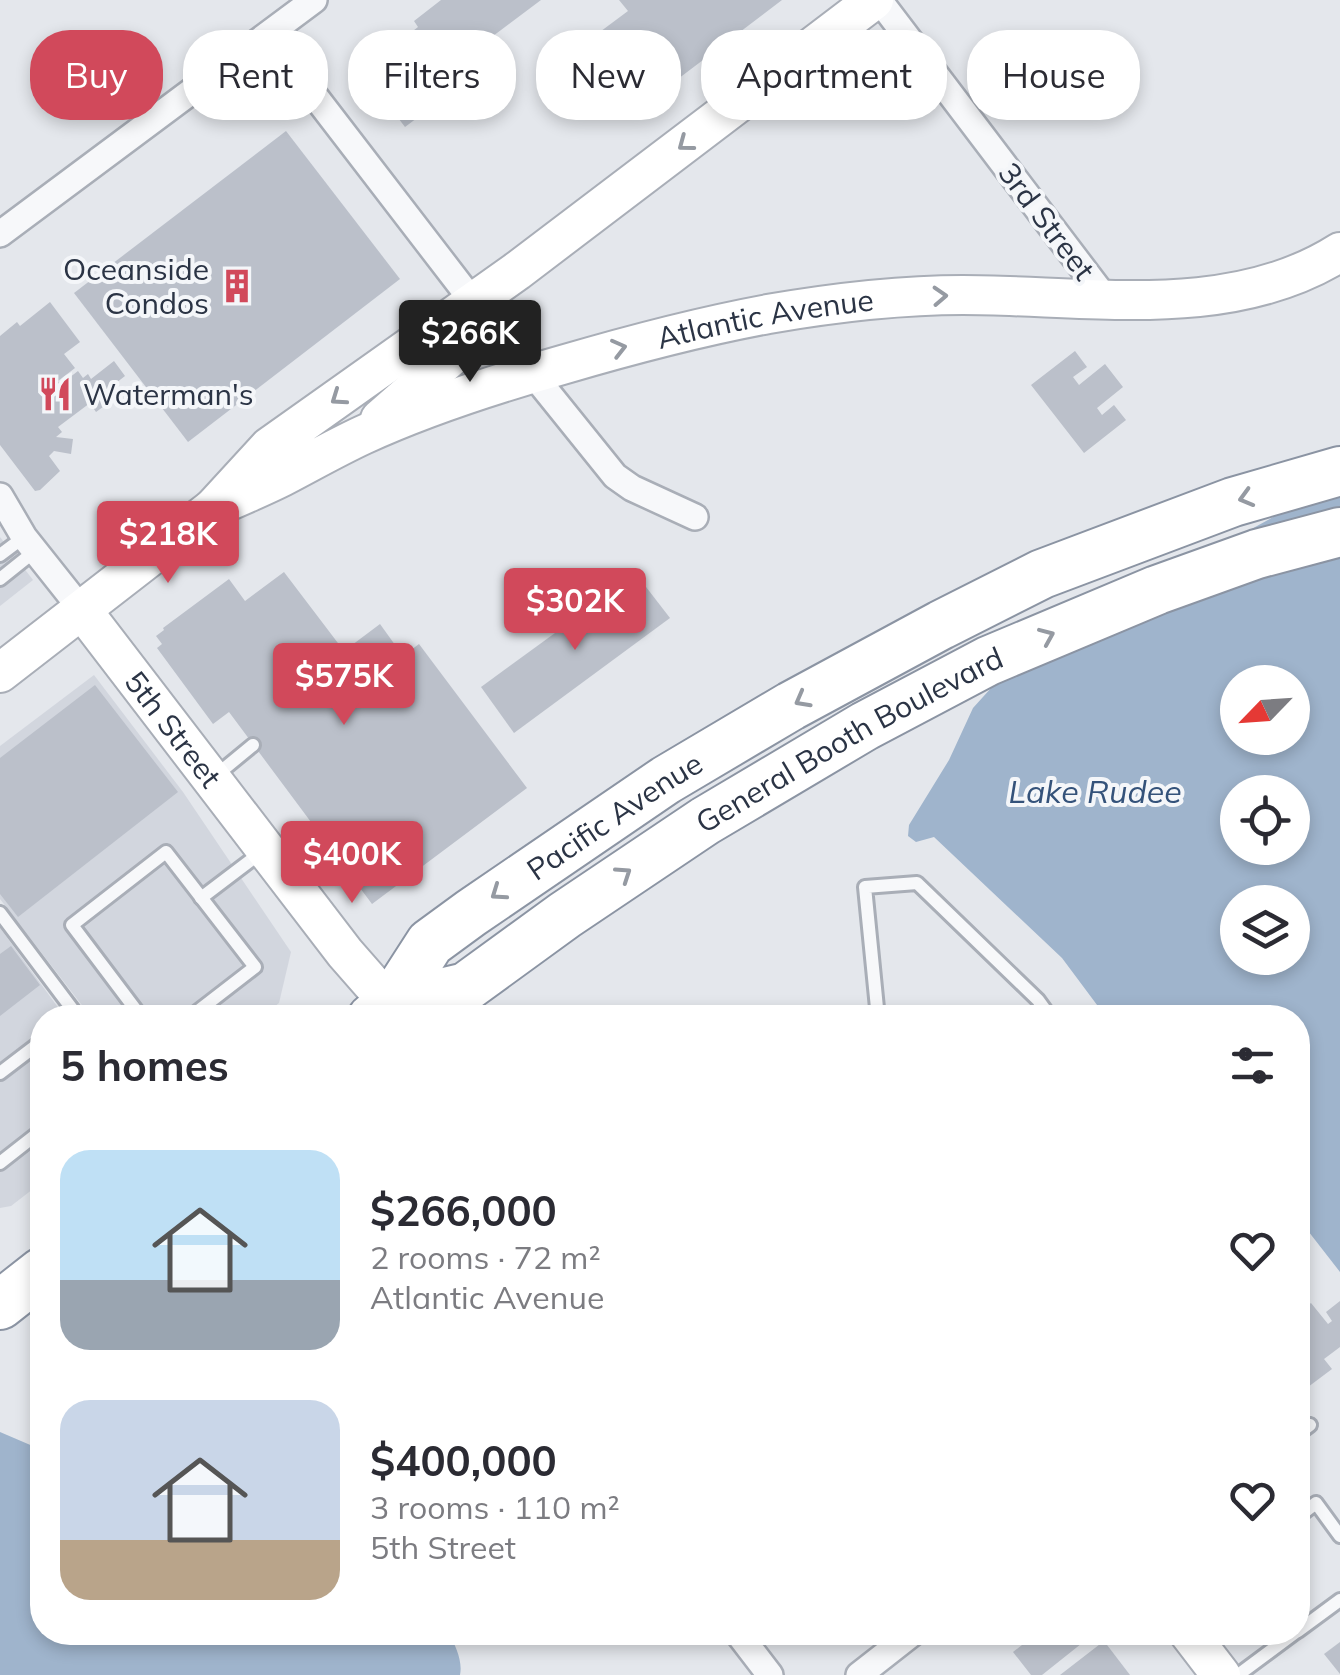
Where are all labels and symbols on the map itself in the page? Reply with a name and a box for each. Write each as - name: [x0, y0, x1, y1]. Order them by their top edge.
- one-way arrow: [678, 133, 696, 150]
- street label: 3rd Street: [990, 155, 1104, 287]
- place label: Oceanside Condos: [63, 250, 209, 322]
- building icon: Oceanside Condos: [218, 267, 256, 305]
- street label: Atlantic Avenue: [653, 281, 875, 357]
- one-way arrow: [932, 286, 948, 307]
- pin: $266K: [400, 300, 540, 385]
- one-way arrow: [610, 339, 628, 360]
- restaurant icon: Waterman's: [36, 375, 74, 413]
- place label: Waterman's: [83, 375, 254, 413]
- one-way arrow: [331, 386, 350, 404]
- one-way arrow: [1238, 486, 1255, 507]
- pin: $218K: [98, 501, 238, 586]
- pin: $302K: [505, 568, 645, 653]
- one-way arrow: [1037, 628, 1054, 648]
- street label: General Booth Boulevard: [689, 638, 1008, 841]
- pin: $575K: [274, 643, 414, 728]
- street label: 5th Street: [117, 663, 230, 795]
- north arrow: [1220, 665, 1310, 755]
- one-way arrow: [795, 687, 813, 707]
- street label: Pacific Avenue: [519, 744, 709, 888]
- water label: Lake Rudee: [1008, 771, 1182, 811]
- pin: $400K: [282, 821, 422, 906]
- one-way arrow: [613, 868, 632, 886]
- one-way arrow: [491, 881, 510, 899]

